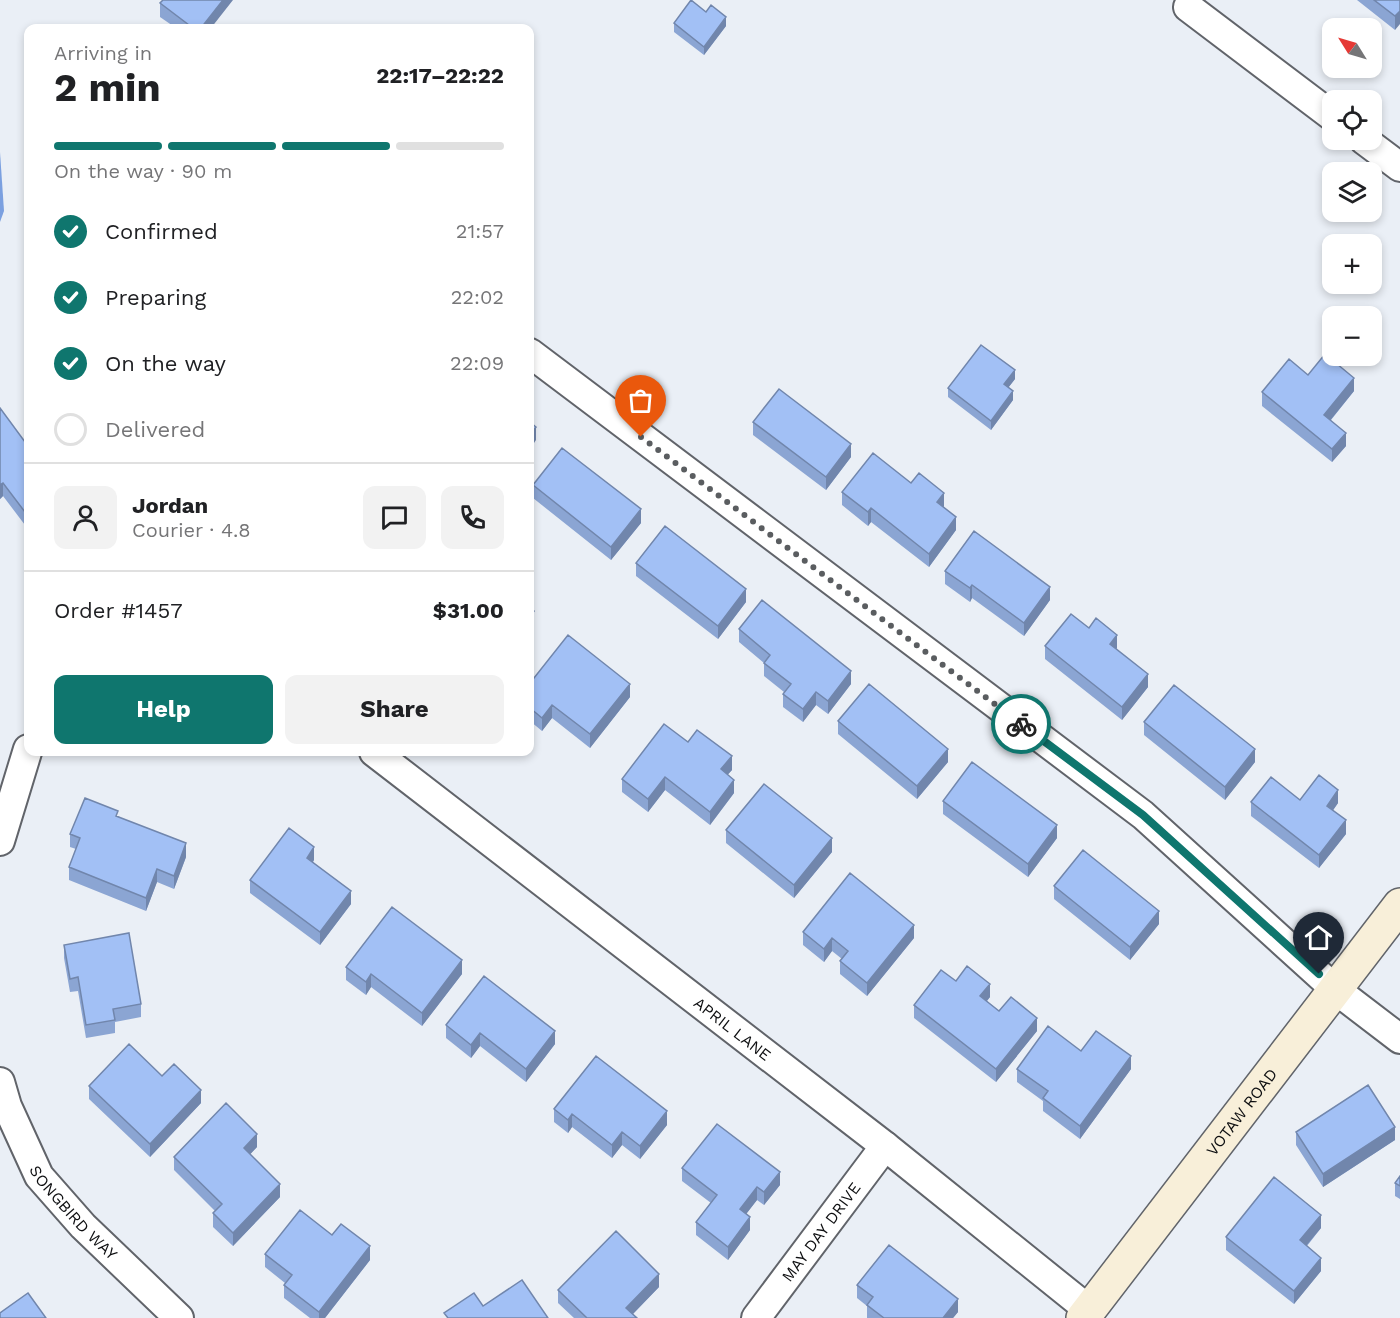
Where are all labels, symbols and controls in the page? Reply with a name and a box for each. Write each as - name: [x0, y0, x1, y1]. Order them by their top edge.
- north arrow: [1322, 18, 1382, 78]
- map controls: [1322, 18, 1382, 366]
- text: Arriving in: [54, 41, 152, 65]
- text: 22:17–22:22: [376, 63, 504, 88]
- text: 2 min: [54, 65, 161, 110]
- button: locate: [1322, 90, 1382, 150]
- text: On the way · 90 m: [54, 159, 232, 183]
- button: layers: [1322, 162, 1382, 222]
- icon: check: [54, 215, 87, 248]
- text: Confirmed: [105, 219, 218, 244]
- text: 21:57: [456, 219, 504, 243]
- button: +: [1322, 234, 1382, 294]
- icon: check: [54, 281, 87, 314]
- text: Preparing: [105, 285, 206, 310]
- text: 22:02: [451, 285, 504, 309]
- button: −: [1322, 306, 1382, 366]
- icon: check: [54, 347, 87, 380]
- text: On the way: [105, 351, 226, 376]
- text: 22:09: [450, 351, 504, 375]
- pin: [615, 375, 666, 437]
- icon: bag: [624, 384, 657, 417]
- text: Delivered: [105, 417, 205, 442]
- button: person: [54, 486, 117, 549]
- button: chat: [363, 486, 426, 549]
- button: phone: [441, 486, 504, 549]
- text: Jordan: [132, 493, 208, 518]
- text: Courier · 4.8: [132, 518, 251, 542]
- text: Order #1457: [54, 598, 183, 623]
- text: $31.00: [433, 598, 504, 623]
- button: Help: [54, 675, 273, 744]
- button: Share: [285, 675, 504, 744]
- courier: [991, 694, 1051, 754]
- icon: bike: [1005, 708, 1038, 741]
- pin: [1293, 912, 1344, 974]
- icon: home: [1302, 921, 1335, 954]
- street label: APRIL LANE: [690, 993, 775, 1065]
- street label: VOTAW ROAD: [1202, 1065, 1281, 1159]
- street label: SONGBIRD WAY: [25, 1163, 121, 1264]
- street label: MAY DAY DRIVE: [778, 1178, 865, 1285]

